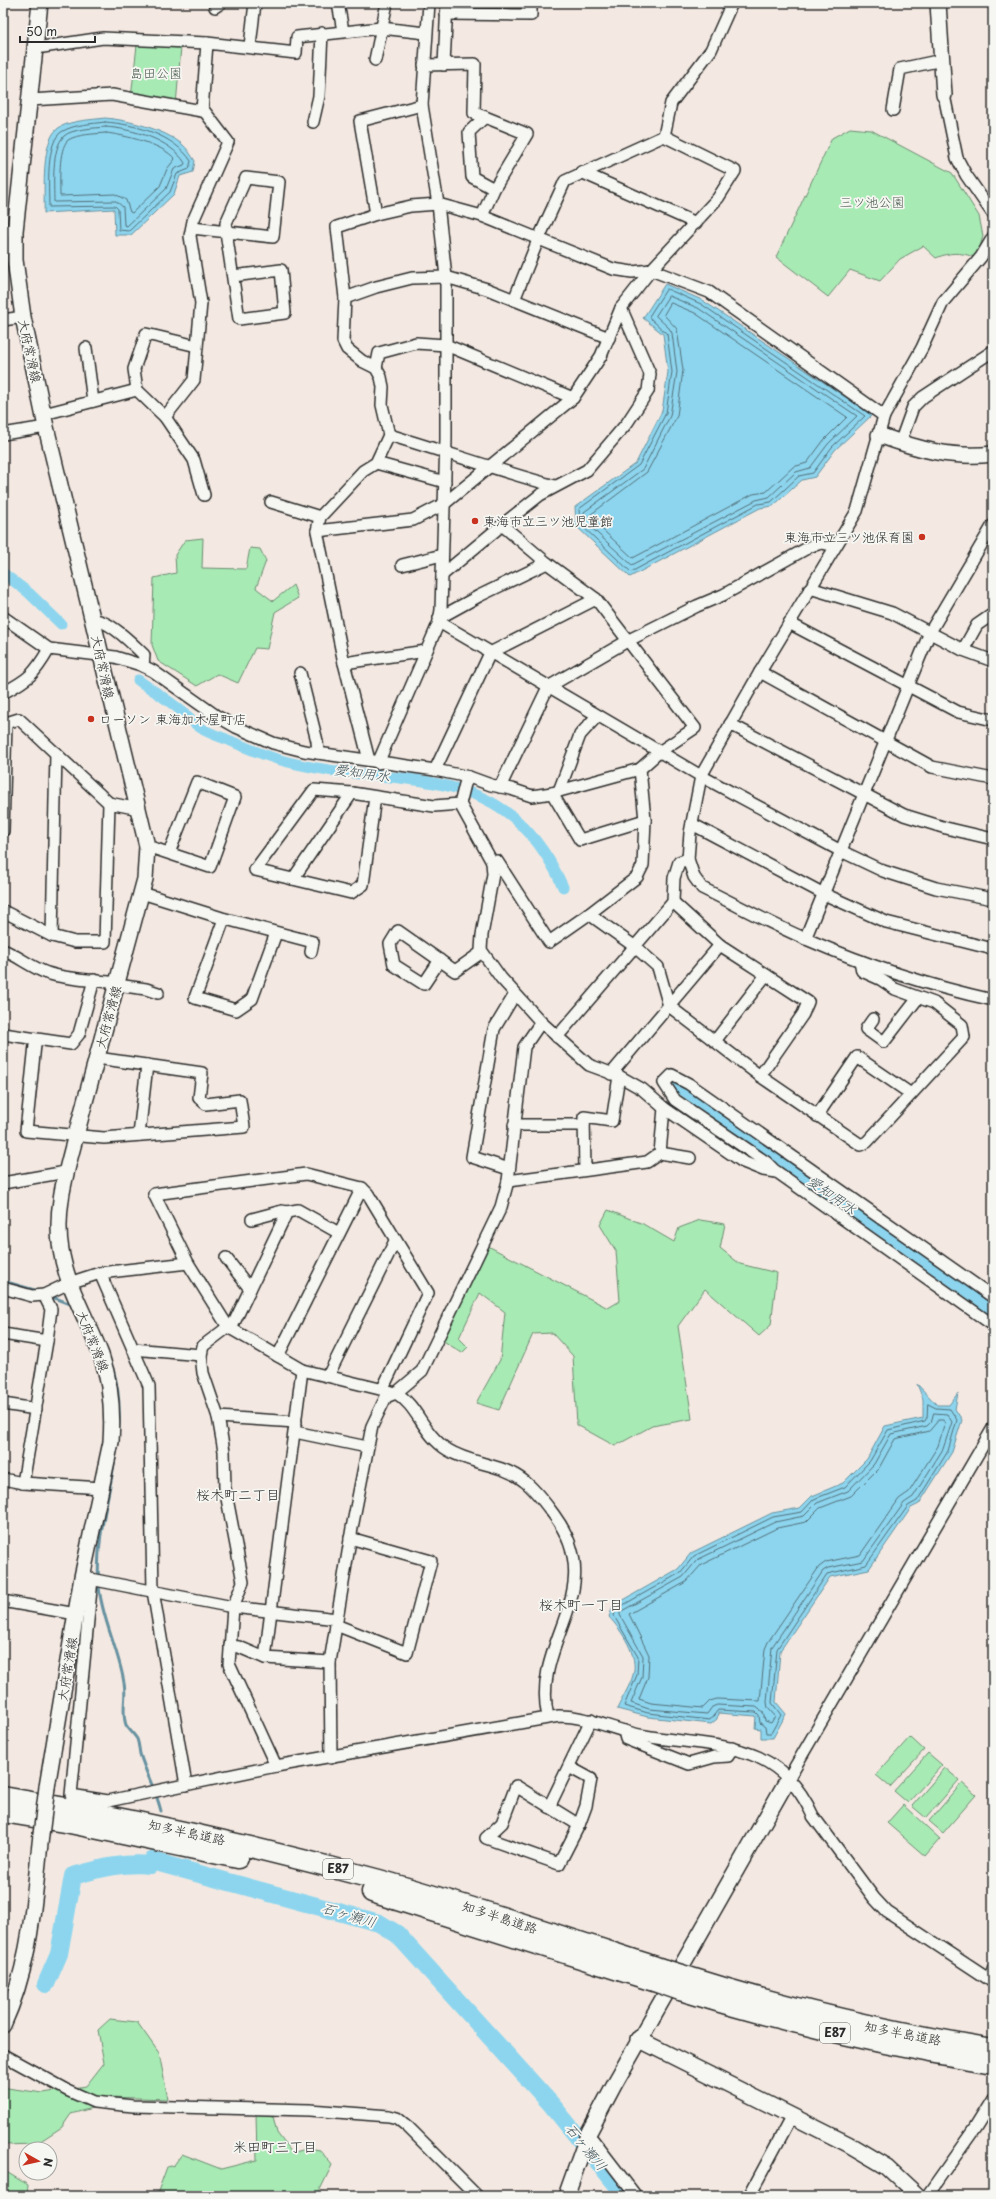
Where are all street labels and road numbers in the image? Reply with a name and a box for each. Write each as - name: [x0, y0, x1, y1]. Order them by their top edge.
- street label: 大府常滑線: [14, 317, 47, 386]
- street label: 大府常滑線: [87, 633, 120, 702]
- street label: 大府常滑線: [90, 982, 125, 1051]
- street label: 大府常滑線: [72, 1307, 115, 1375]
- street label: 大府常滑線: [52, 1634, 81, 1703]
- street label: 知多半島道路: [147, 1814, 227, 1849]
- road number: E87: [323, 1859, 353, 1879]
- street label: 知多半島道路: [460, 1895, 540, 1938]
- street label: 知多半島道路: [863, 2016, 943, 2049]
- road number: E87: [820, 2023, 850, 2043]

